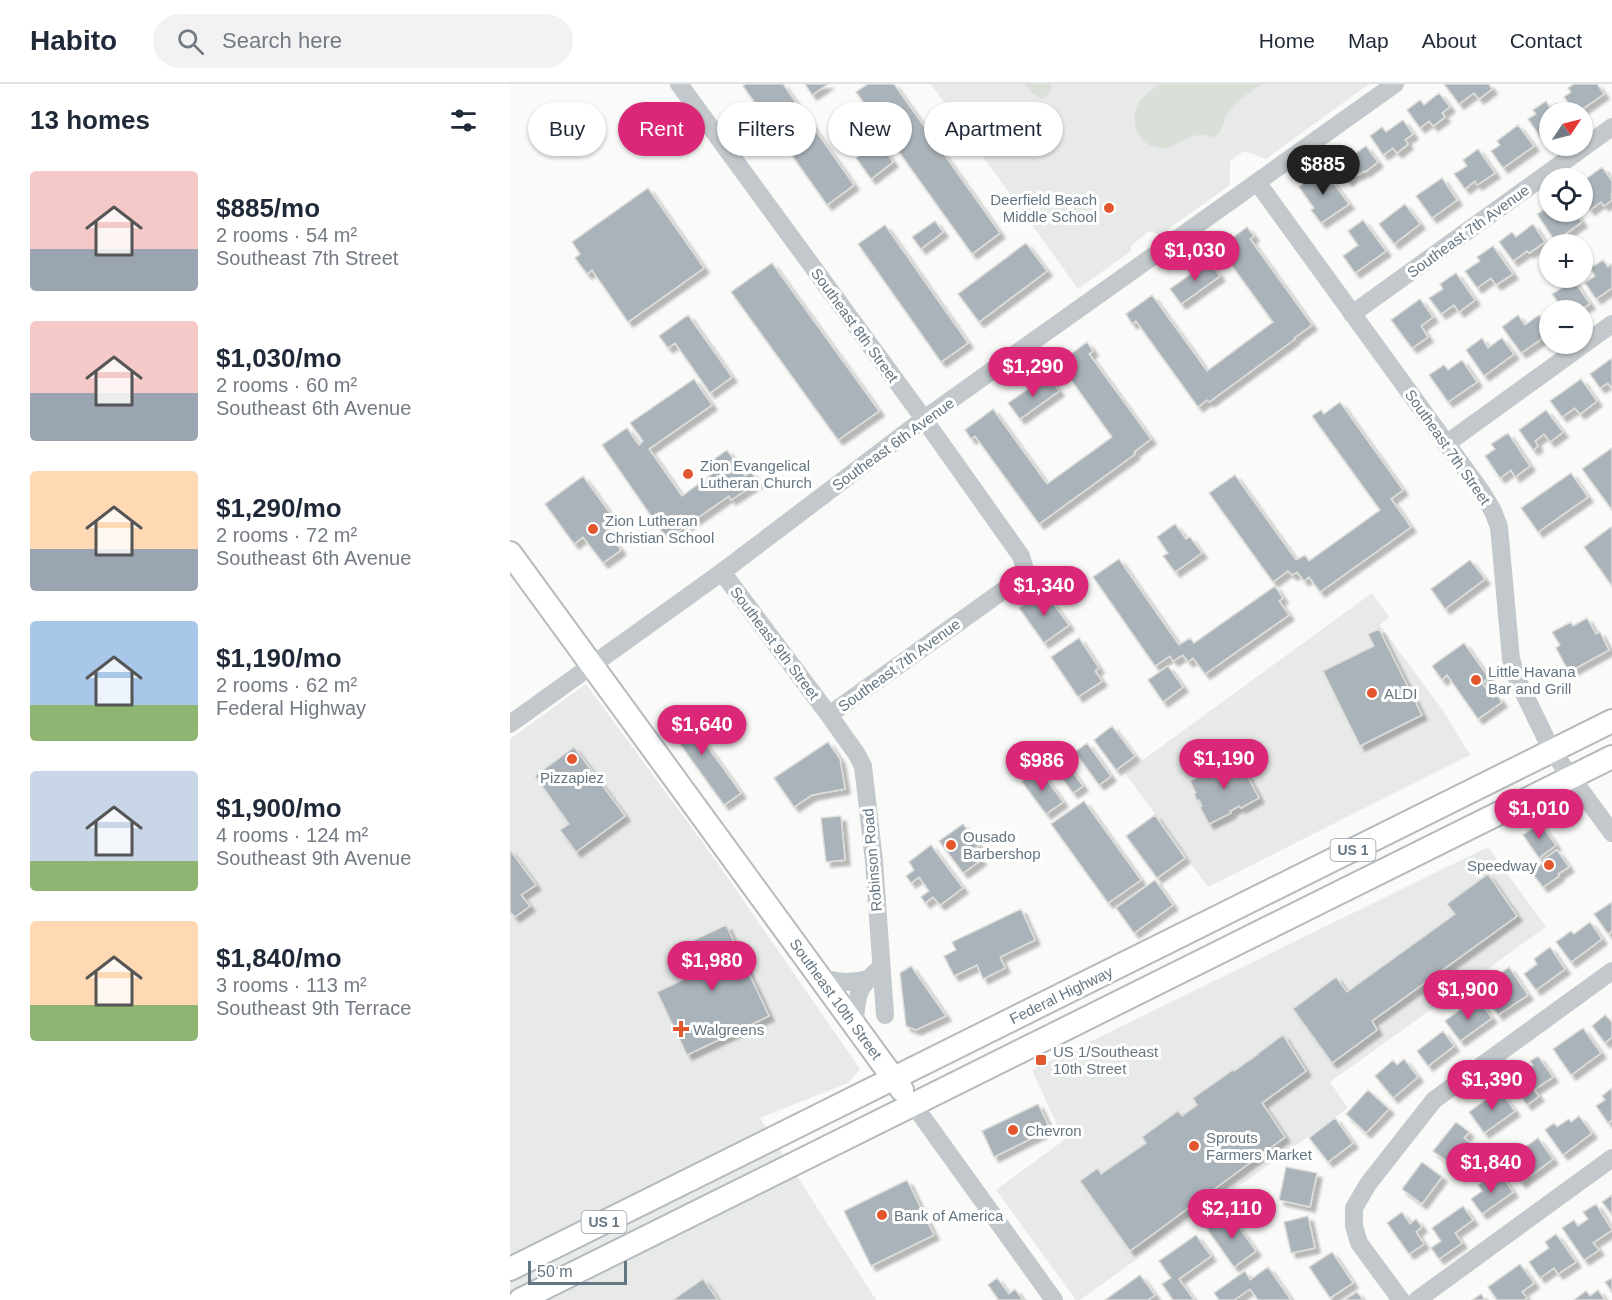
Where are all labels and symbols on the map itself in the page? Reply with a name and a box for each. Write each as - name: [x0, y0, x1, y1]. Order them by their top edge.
- north arrow: [1539, 102, 1593, 156]
- pin: $885: [1287, 145, 1359, 196]
- street label: Southeast 7th Avenue: [1404, 181, 1532, 281]
- place label: Deerfield Beach Middle School: [990, 191, 1097, 225]
- marker: Deerfield Beach Middle School: [1102, 201, 1116, 215]
- pin: $1,030: [1146, 231, 1244, 282]
- street label: Southeast 8th Street: [808, 265, 903, 386]
- pin: $1,290: [984, 347, 1082, 398]
- street label: Southeast 7th Street: [1402, 386, 1495, 509]
- street label: Southeast 6th Avenue: [829, 394, 957, 494]
- place label: Zion Evangelical Lutheran Church: [700, 457, 812, 491]
- marker: Zion Evangelical Lutheran Church: [681, 467, 695, 481]
- place label: Zion Lutheran Christian School: [605, 512, 714, 546]
- marker: Zion Lutheran Christian School: [586, 522, 600, 536]
- pin: $1,340: [995, 566, 1093, 617]
- street label: Southeast 9th Street: [727, 583, 823, 703]
- street label: Southeast 7th Avenue: [835, 615, 963, 715]
- place label: Little Havana Bar and Grill: [1488, 663, 1576, 697]
- marker: Little Havana Bar and Grill: [1469, 673, 1483, 687]
- place label: ALDI: [1384, 685, 1417, 702]
- marker: ALDI: [1365, 686, 1379, 700]
- pin: $1,640: [653, 705, 751, 756]
- pin: $1,190: [1175, 739, 1273, 790]
- pin: $986: [1006, 741, 1078, 792]
- marker: Pizzapiez: [565, 752, 579, 766]
- place label: Pizzapiez: [540, 769, 604, 786]
- pin: $1,010: [1490, 789, 1588, 840]
- street label: Robinson Road: [859, 808, 885, 912]
- place label: Ousado Barbershop: [963, 828, 1041, 862]
- marker: Ousado Barbershop: [944, 838, 958, 852]
- road number: US 1: [1330, 839, 1376, 861]
- place label: Speedway: [1467, 857, 1537, 874]
- marker: Speedway: [1542, 858, 1556, 872]
- street label: Southeast 10th Street: [786, 935, 886, 1063]
- pin: $1,980: [663, 941, 761, 992]
- street label: Federal Highway: [1007, 962, 1116, 1027]
- pin: $1,900: [1419, 970, 1517, 1021]
- place label: Walgreens: [693, 1021, 764, 1038]
- marker: Walgreens: [674, 1022, 688, 1036]
- place label: US 1/Southeast 10th Street: [1053, 1043, 1159, 1077]
- marker: US 1/Southeast 10th Street: [1034, 1053, 1048, 1067]
- pin: $1,390: [1443, 1060, 1541, 1111]
- place label: Chevron: [1025, 1122, 1082, 1139]
- marker: Chevron: [1006, 1123, 1020, 1137]
- place label: Sprouts Farmers Market: [1206, 1129, 1313, 1163]
- marker: Sprouts Farmers Market: [1187, 1139, 1201, 1153]
- pin: $1,840: [1442, 1143, 1540, 1194]
- pin: $2,110: [1183, 1189, 1281, 1240]
- place label: Bank of America: [894, 1207, 1004, 1224]
- marker: Bank of America: [875, 1208, 889, 1222]
- road number: US 1: [582, 1211, 626, 1233]
- scale bar: [528, 1258, 627, 1286]

